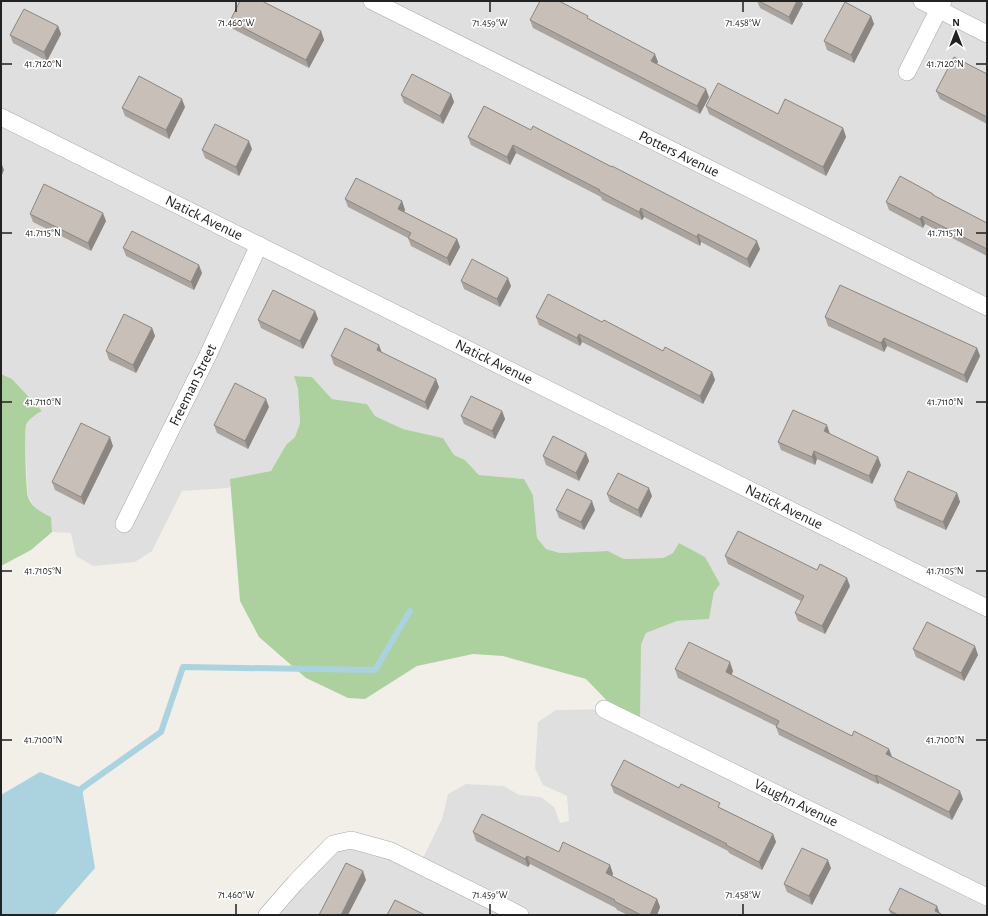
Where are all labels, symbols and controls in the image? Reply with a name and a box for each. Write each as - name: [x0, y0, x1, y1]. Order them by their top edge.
- north arrow: [936, 12, 976, 52]
- text: N: [952, 17, 960, 28]
- text: 71.460°W: [218, 18, 254, 28]
- text: 71.459°W: [472, 18, 508, 28]
- text: 71.458°W: [725, 18, 761, 28]
- text: 41.7120°N: [24, 59, 62, 69]
- text: 41.7120°N: [926, 59, 964, 69]
- street label: Potters Avenue: [636, 128, 722, 180]
- street label: Natick Avenue: [163, 193, 245, 243]
- text: 41.7115°N: [25, 228, 61, 238]
- text: 41.7115°N: [927, 228, 963, 238]
- street label: Natick Avenue: [453, 337, 535, 387]
- street label: Freeman Street: [167, 342, 219, 428]
- text: 41.7110°N: [25, 397, 61, 407]
- text: 41.7110°N: [927, 397, 963, 407]
- street label: Natick Avenue: [743, 482, 825, 532]
- text: 41.7105°N: [24, 566, 62, 576]
- text: 41.7105°N: [926, 566, 964, 576]
- text: 41.7100°N: [24, 735, 62, 745]
- text: 41.7100°N: [926, 735, 964, 745]
- street label: Vaughn Avenue: [752, 776, 840, 830]
- text: 71.460°W: [218, 890, 254, 900]
- text: 71.459°W: [472, 890, 508, 900]
- text: 71.458°W: [725, 890, 761, 900]

